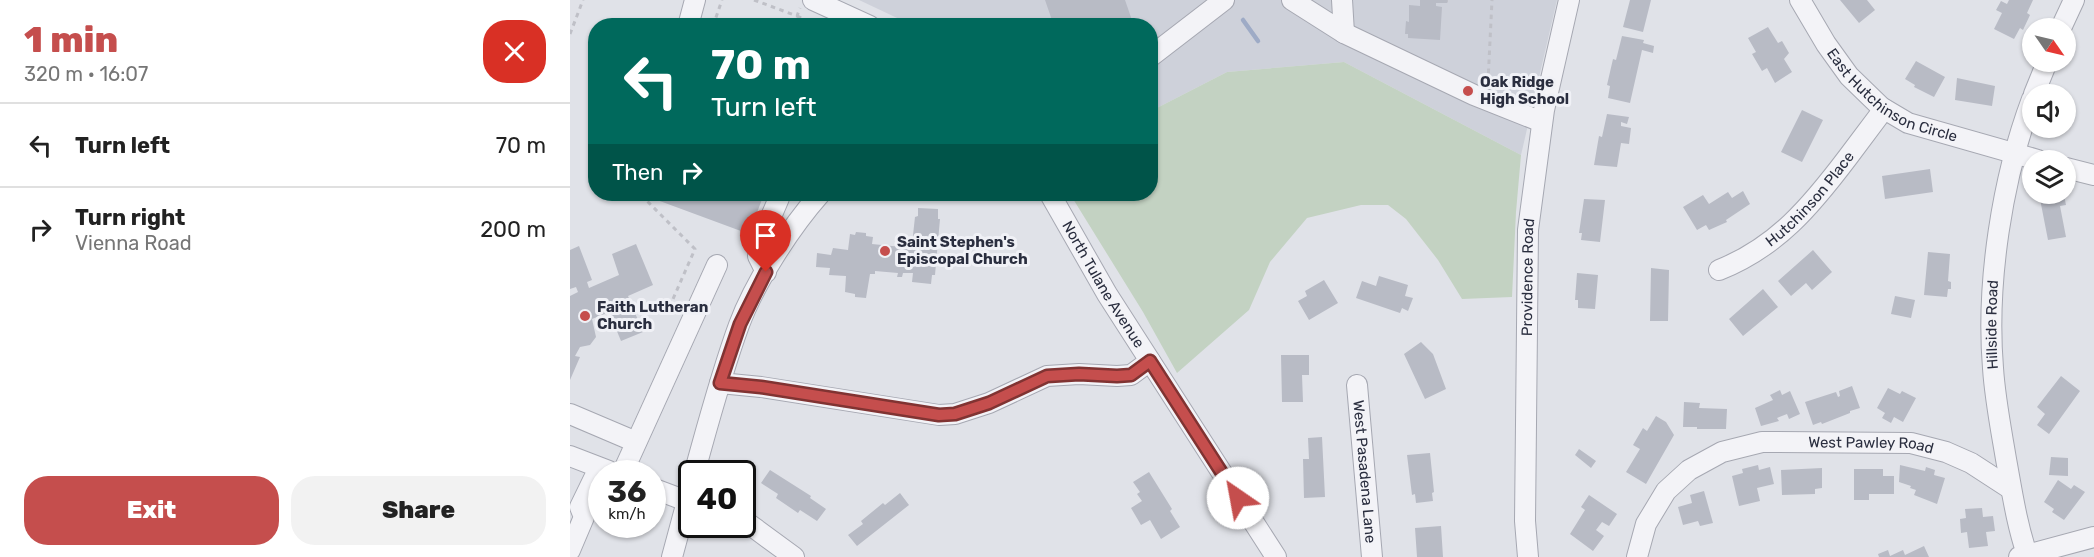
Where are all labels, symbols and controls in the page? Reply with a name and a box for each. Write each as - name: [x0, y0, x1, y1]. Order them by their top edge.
- text: 1 min: [24, 18, 118, 61]
- north arrow: [2022, 18, 2076, 72]
- map controls: [2022, 18, 2076, 204]
- button: close: [483, 20, 546, 83]
- text: 70 m: [711, 40, 811, 90]
- icon: left: [612, 42, 690, 120]
- street label: East Hutchinson Circle: [1823, 45, 1960, 146]
- text: 320 m · 16:07: [24, 62, 148, 86]
- place label: Oak Ridge High School: [1480, 73, 1569, 108]
- marker: Oak Ridge High School: [1461, 84, 1475, 98]
- button: sound: [2022, 84, 2076, 138]
- text: Turn left: [711, 91, 816, 123]
- icon: left: [24, 129, 57, 162]
- text: Turn left: [75, 132, 170, 159]
- text: 70 m: [496, 132, 546, 159]
- street label: Hutchinson Place: [1762, 148, 1858, 250]
- button: layers: [2022, 150, 2076, 204]
- icon: right: [675, 156, 708, 189]
- text: Then: [612, 159, 663, 186]
- text: Turn right: [75, 204, 185, 231]
- pin: [740, 210, 791, 272]
- icon: right: [24, 213, 57, 246]
- text: 200 m: [480, 216, 546, 243]
- street label: Providence Road: [1518, 217, 1538, 336]
- street label: North Tulane Avenue: [1058, 218, 1148, 351]
- icon: arrive: [749, 219, 782, 252]
- text: Vienna Road: [75, 231, 192, 255]
- place label: Saint Stephen's Episcopal Church: [897, 233, 1028, 268]
- marker: Saint Stephen's Episcopal Church: [878, 244, 892, 258]
- street label: Hillside Road: [1982, 279, 2002, 370]
- place label: Faith Lutheran Church: [597, 298, 708, 333]
- marker: Faith Lutheran Church: [578, 309, 592, 323]
- street label: West Pasadena Lane: [1349, 399, 1380, 544]
- street label: West Pawley Road: [1808, 433, 1936, 458]
- speed limit sign: 40: [678, 460, 756, 538]
- position arrow: [1206, 466, 1270, 530]
- text: 36: [607, 474, 647, 510]
- button: Exit: [24, 476, 279, 545]
- button: Share: [291, 476, 546, 545]
- text: km/h: [608, 505, 646, 523]

